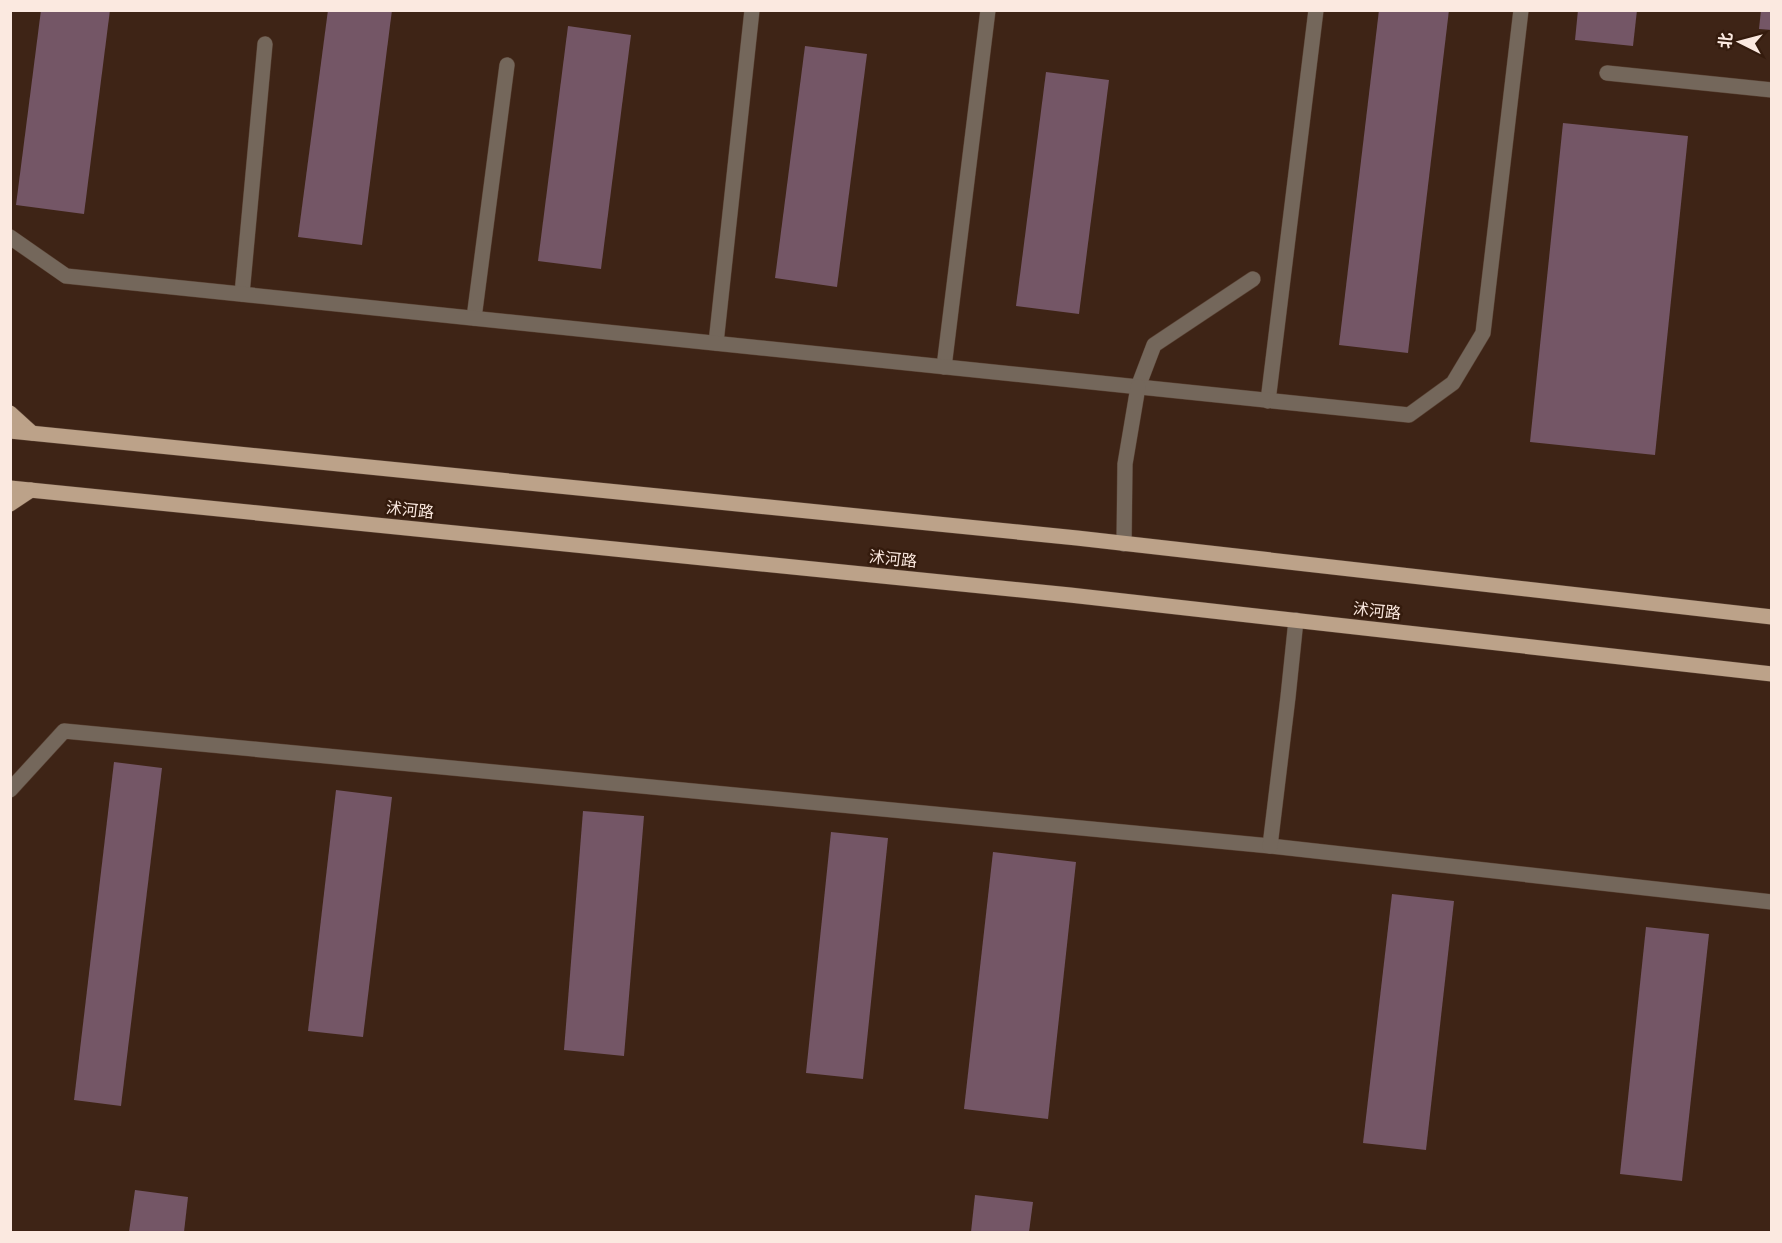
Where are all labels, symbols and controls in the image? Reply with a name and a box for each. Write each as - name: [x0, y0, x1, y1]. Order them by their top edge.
- north arrow: [1710, 12, 1770, 72]
- text: 北: [1715, 32, 1736, 49]
- street label: 沭河路: [385, 498, 435, 522]
- street label: 沭河路: [868, 547, 918, 571]
- street label: 沭河路: [1352, 599, 1402, 623]

